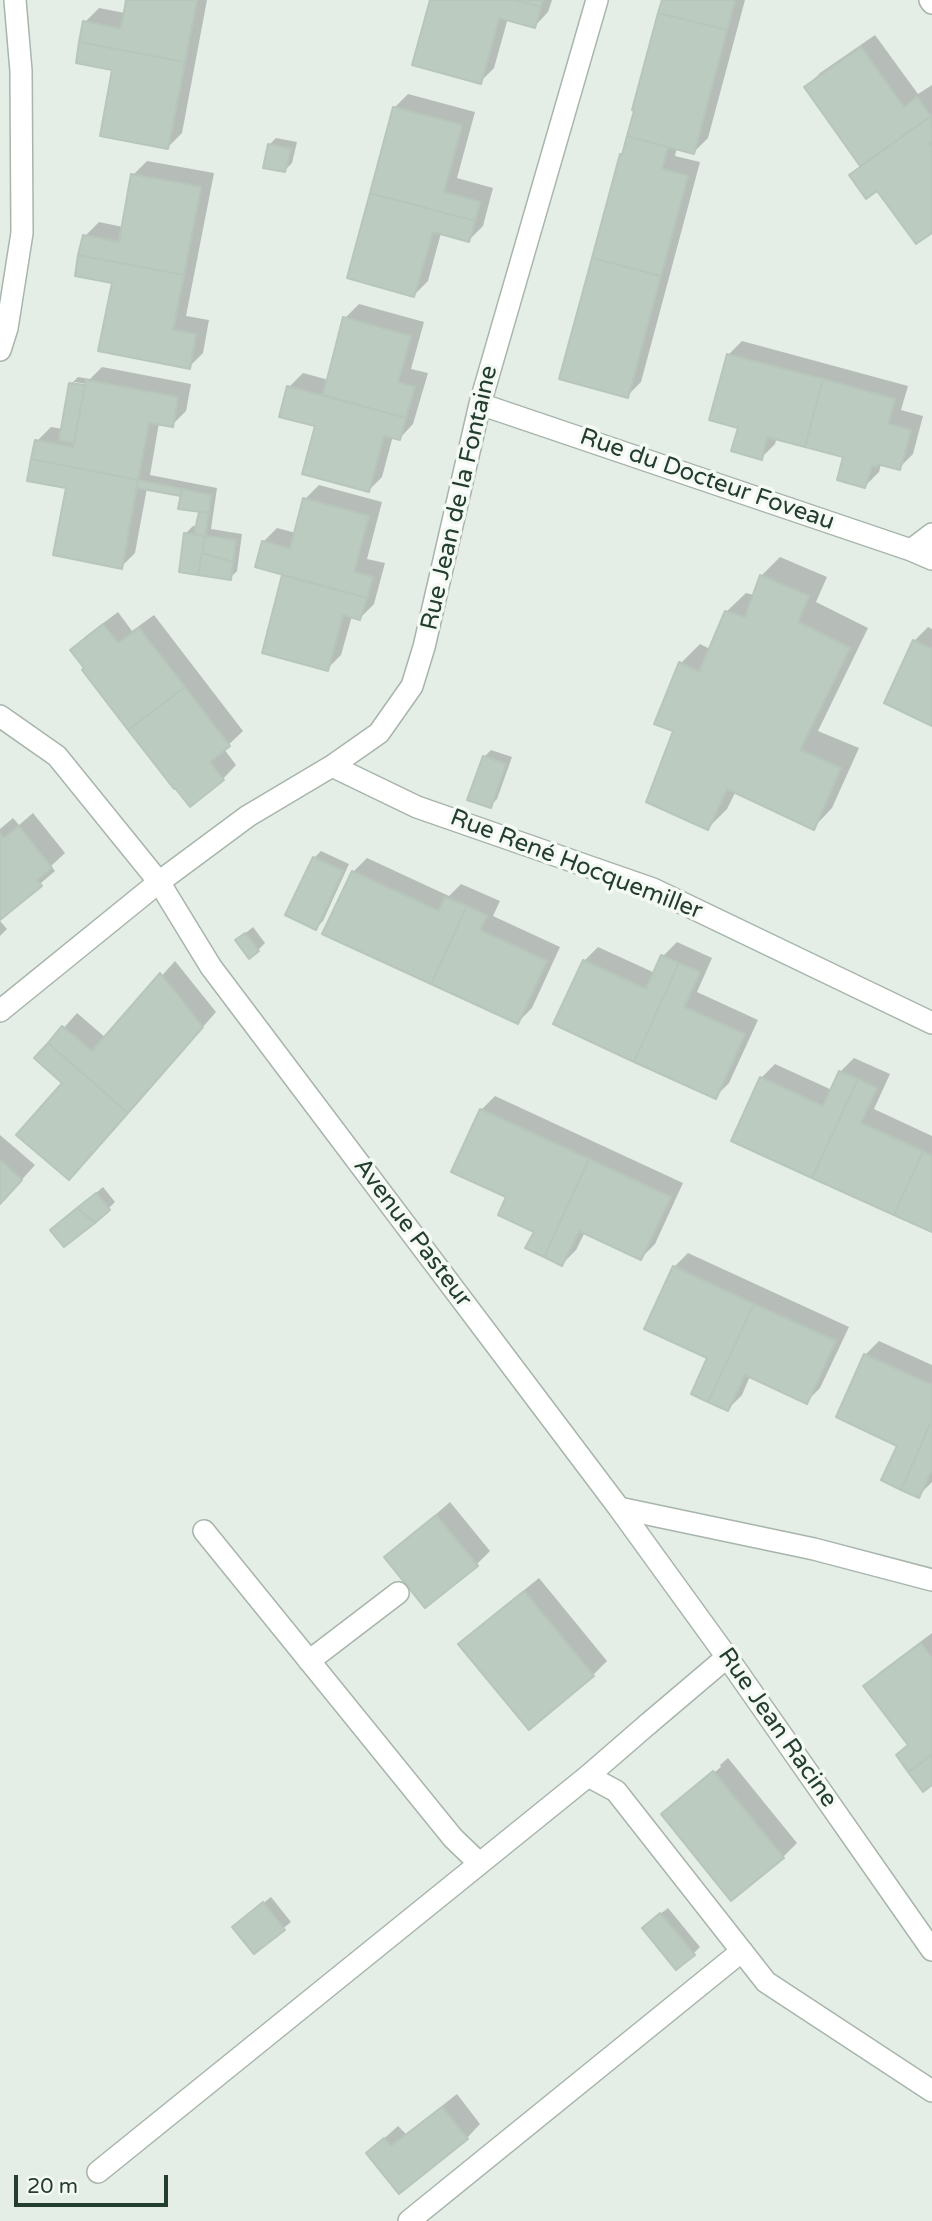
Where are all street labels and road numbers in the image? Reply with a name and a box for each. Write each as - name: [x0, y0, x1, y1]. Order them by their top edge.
- street label: Rue Jean de la Fontaine: [416, 363, 504, 633]
- street label: Rue du Docteur Foveau: [576, 423, 838, 537]
- street label: Rue René Hocquemiller: [446, 804, 706, 926]
- street label: Avenue Pasteur: [347, 1153, 477, 1313]
- street label: Rue Jean Racine: [711, 1643, 843, 1813]

